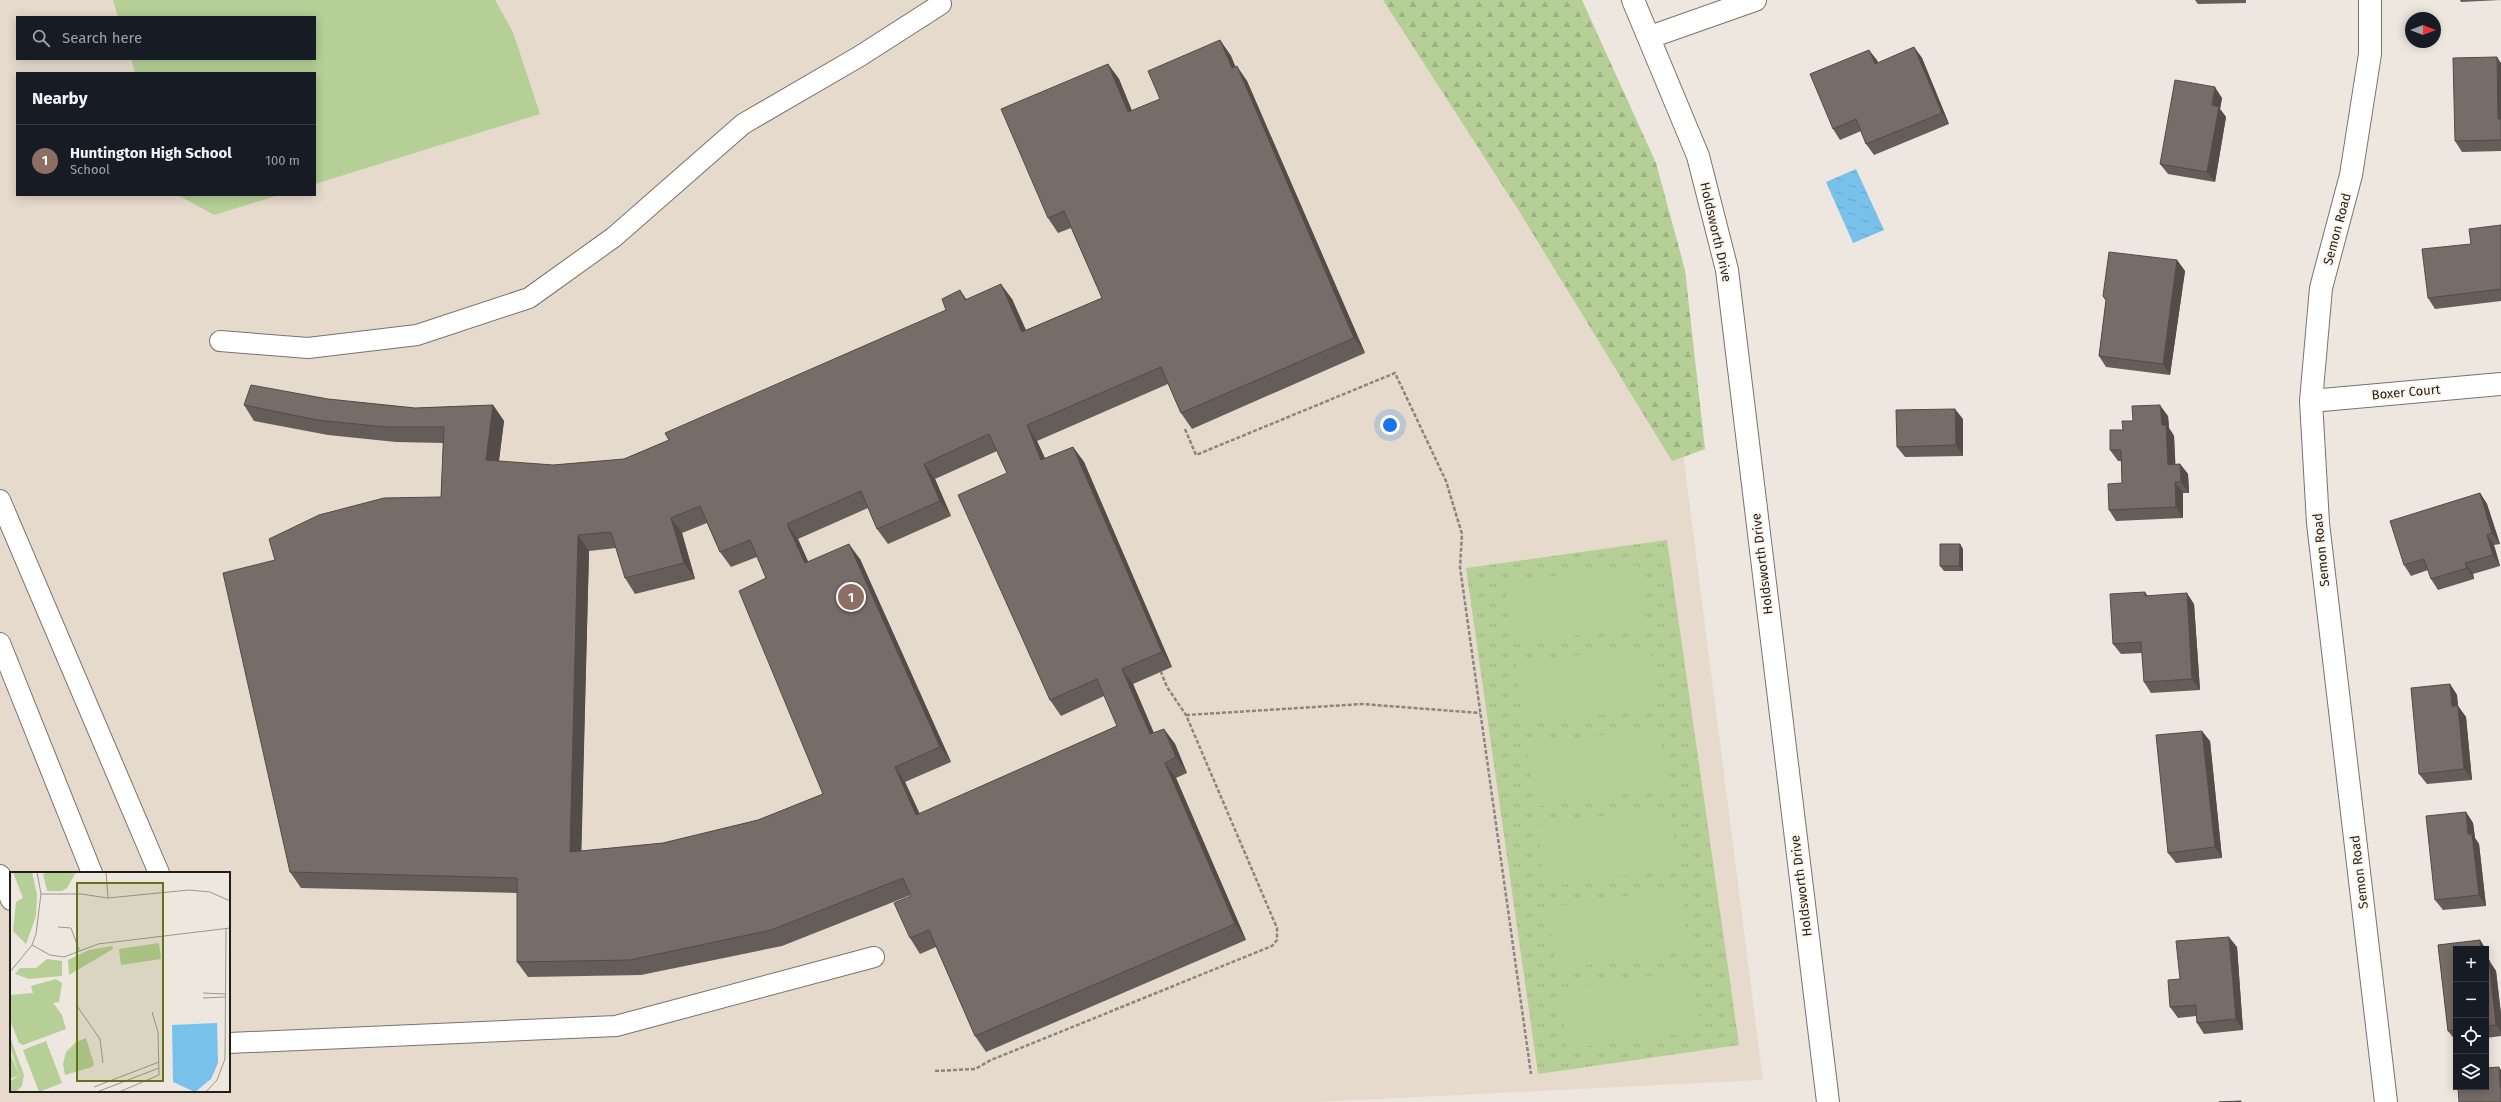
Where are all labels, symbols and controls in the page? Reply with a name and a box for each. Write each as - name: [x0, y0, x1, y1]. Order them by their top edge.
- north arrow: [2405, 12, 2441, 48]
- search box: [16, 16, 316, 60]
- icon: search: [30, 27, 52, 49]
- text: Search here: [62, 29, 142, 47]
- text: Nearby: [32, 88, 87, 109]
- text: Huntington High School: [70, 144, 232, 162]
- text: 1: [42, 153, 48, 168]
- text: 100 m: [265, 153, 300, 168]
- text: School: [70, 162, 110, 177]
- street label: Holdsworth Drive: [1697, 181, 1735, 283]
- street label: Semon Road: [2320, 191, 2354, 267]
- street label: Boxer Court: [2371, 381, 2441, 402]
- your location: [1380, 415, 1400, 435]
- street label: Holdsworth Drive: [1748, 512, 1776, 616]
- street label: Semon Road: [2310, 512, 2332, 588]
- pin: 1: [838, 582, 864, 612]
- street label: Holdsworth Drive: [1787, 834, 1815, 938]
- street label: Semon Road: [2347, 834, 2371, 910]
- inset map: [10, 872, 230, 1092]
- map controls: [2453, 946, 2489, 1090]
- button: +: [2453, 946, 2489, 982]
- button: −: [2453, 982, 2489, 1018]
- button: locate: [2453, 1018, 2489, 1054]
- button: layers: [2453, 1054, 2489, 1090]

